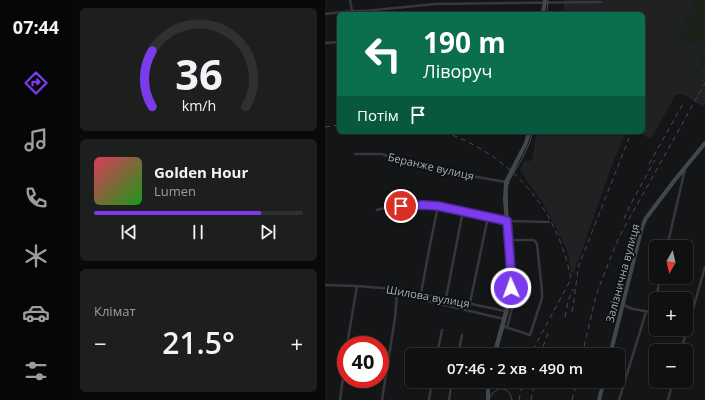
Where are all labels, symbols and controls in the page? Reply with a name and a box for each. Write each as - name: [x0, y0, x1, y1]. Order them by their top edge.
- text: 07:44: [13, 15, 59, 39]
- text: 190 m: [423, 23, 506, 61]
- icon: left: [357, 28, 409, 80]
- text: 36: [175, 46, 222, 102]
- text: Ліворуч: [423, 59, 492, 83]
- icon: directions: [22, 69, 50, 97]
- text: km/h: [181, 96, 216, 115]
- icon: arrive: [407, 104, 429, 126]
- text: Потім: [357, 105, 399, 125]
- icon: music: [22, 126, 50, 154]
- street label: Беранже вулиця: [386, 149, 476, 183]
- text: Golden Hour: [154, 162, 248, 182]
- text: Lumen: [154, 182, 196, 200]
- icon: phone: [22, 184, 50, 212]
- pin: [384, 189, 418, 223]
- icon: arrive: [390, 195, 412, 217]
- icon: previous: [118, 221, 140, 243]
- icon: pause: [187, 221, 209, 243]
- icon: next: [257, 221, 279, 243]
- street label: Залізнична вулиця: [602, 222, 642, 324]
- north arrow: [649, 240, 693, 284]
- map controls: [649, 240, 693, 388]
- icon: climate: [22, 242, 50, 270]
- position arrow: [490, 267, 532, 309]
- street label: Шилова вулиця: [385, 281, 471, 311]
- button: +: [649, 292, 693, 336]
- icon: car: [22, 299, 50, 327]
- text: Клімат: [94, 302, 136, 320]
- text: 21.5°: [162, 322, 235, 363]
- text: −: [94, 328, 107, 358]
- text: +: [290, 328, 303, 358]
- speed limit sign: 40: [337, 336, 389, 388]
- button: −: [649, 344, 693, 388]
- icon: filters: [22, 357, 50, 385]
- text: 07:46 · 2 хв · 490 m: [447, 358, 583, 378]

